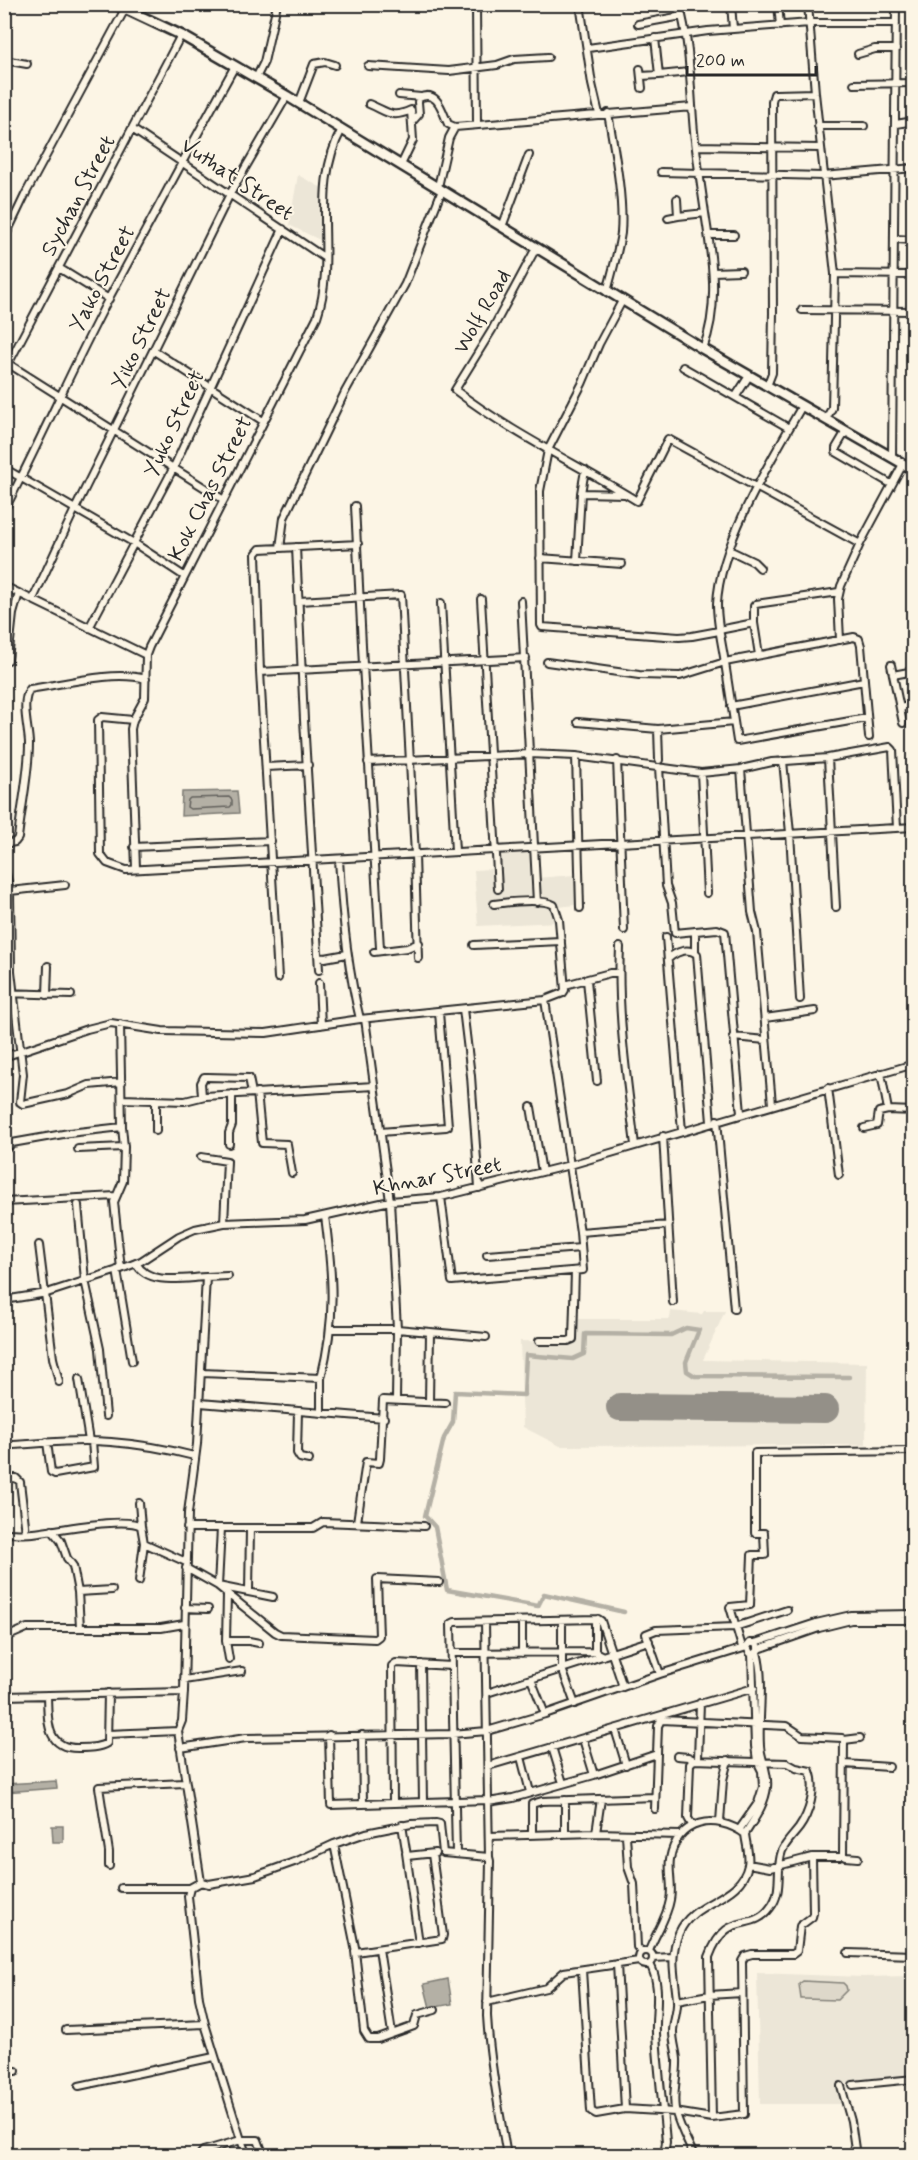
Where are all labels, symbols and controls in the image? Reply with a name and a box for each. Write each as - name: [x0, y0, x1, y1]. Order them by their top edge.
- scale bar: [687, 39, 816, 77]
- text: 200 m: [696, 49, 745, 73]
- street label: Sychan Street: [35, 131, 122, 261]
- street label: Vuthat Street: [175, 132, 299, 228]
- street label: Yako Street: [63, 221, 142, 337]
- street label: Wolf Road: [447, 265, 518, 359]
- street label: Yiko Street: [105, 283, 179, 394]
- street label: Yuko Street: [138, 366, 212, 482]
- street label: Kok Chas Street: [162, 412, 259, 566]
- street label: Khnar Street: [371, 1151, 504, 1203]

